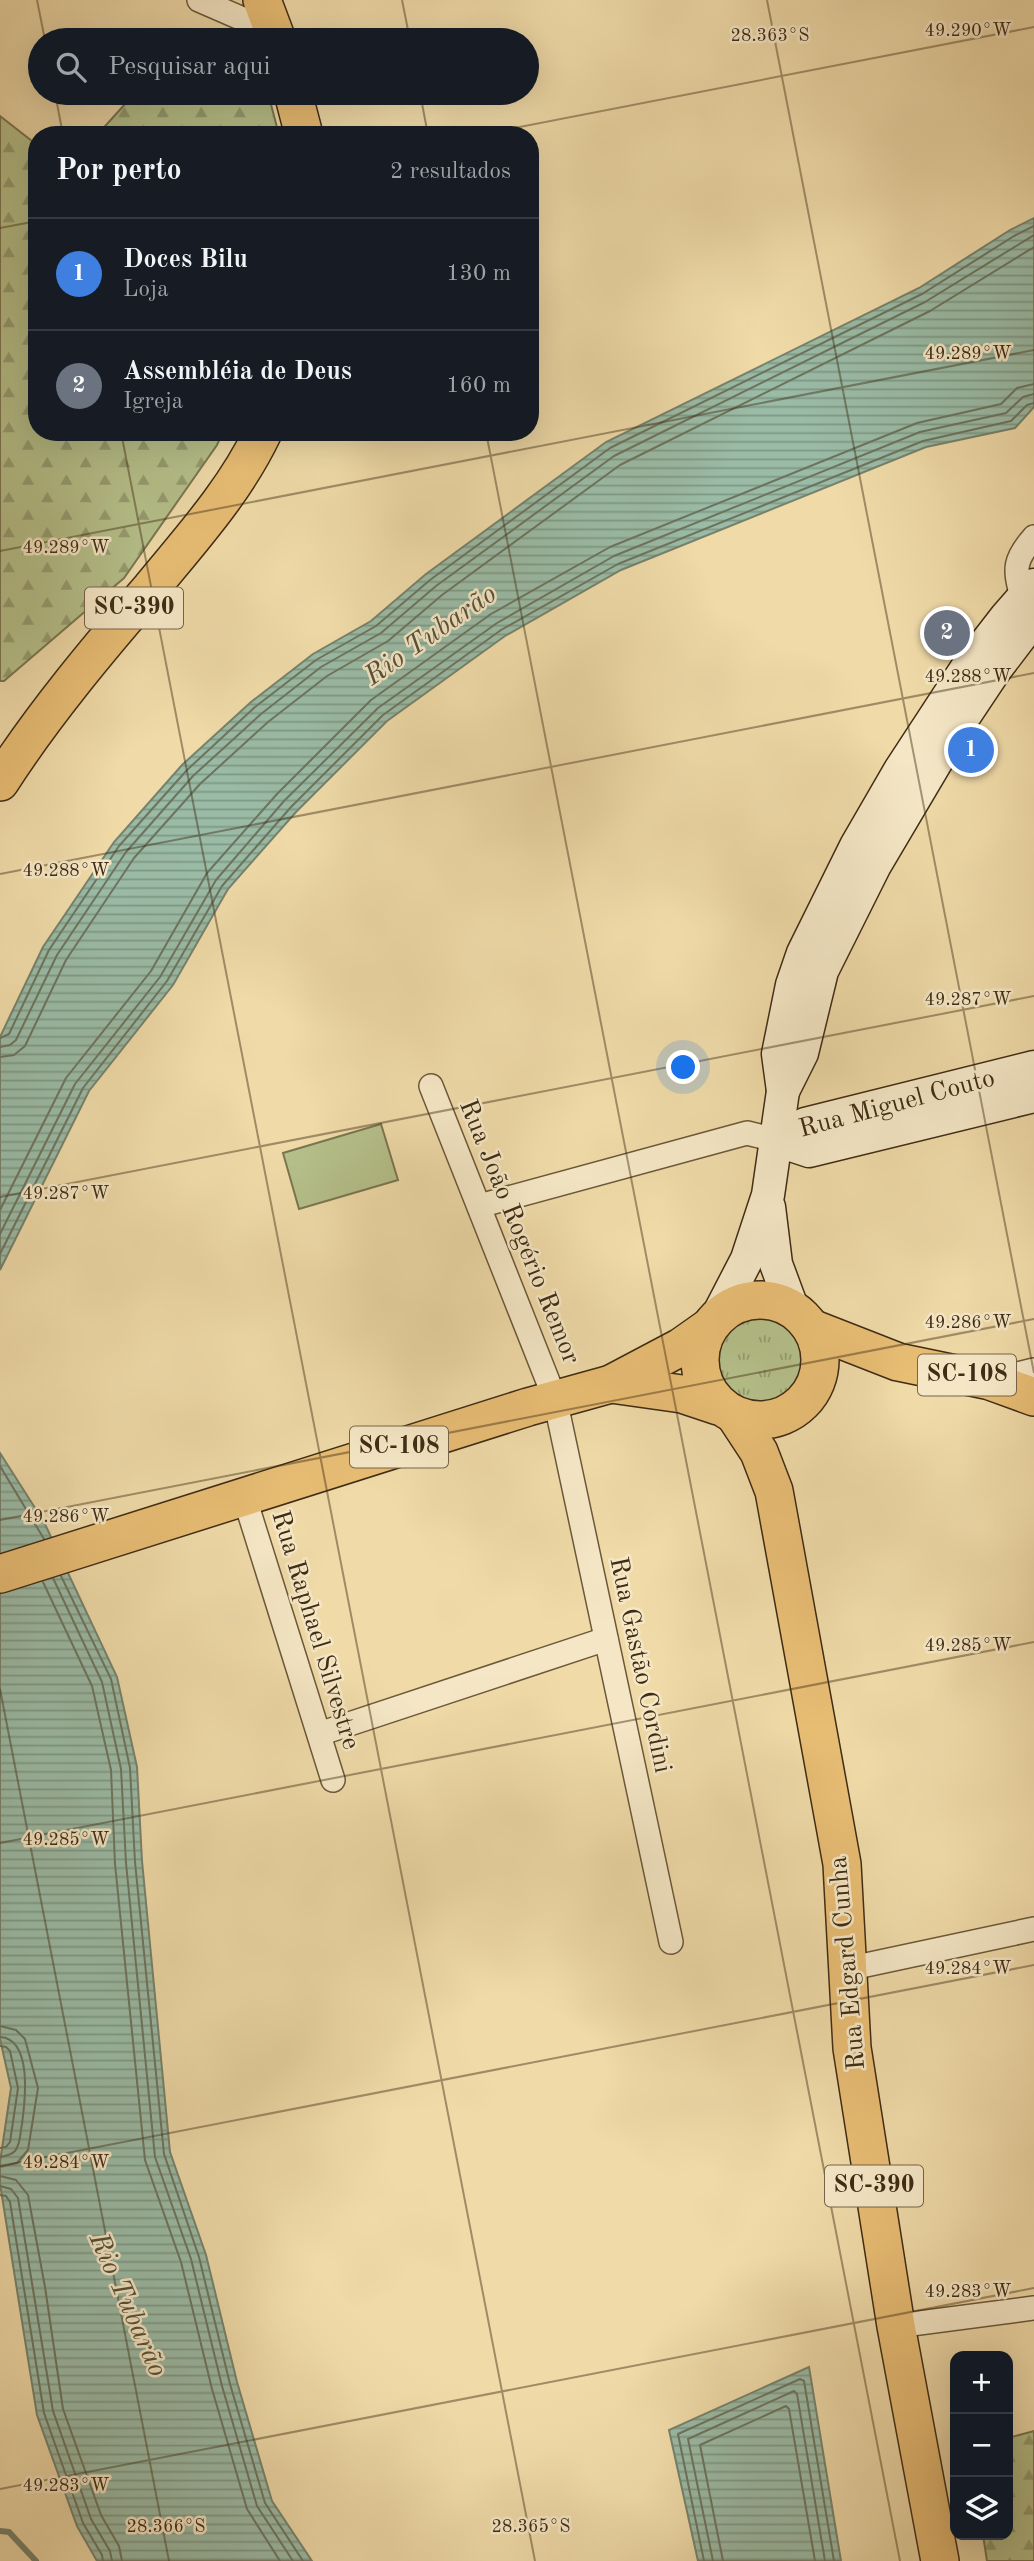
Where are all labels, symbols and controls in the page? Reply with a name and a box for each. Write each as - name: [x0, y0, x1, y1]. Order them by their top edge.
- text: 49.290°W: [925, 22, 1011, 40]
- text: 28.363°S: [731, 27, 809, 45]
- search box: [28, 28, 539, 105]
- icon: search: [52, 48, 90, 86]
- text: Pesquisar aqui: [108, 54, 270, 80]
- text: Por perto: [56, 156, 182, 186]
- text: 2 resultados: [390, 160, 511, 183]
- text: Doces Bilu: [123, 247, 248, 273]
- text: 1: [72, 262, 86, 285]
- text: 130 m: [446, 262, 511, 285]
- text: Loja: [123, 278, 169, 301]
- text: 49.289°W: [925, 345, 1011, 363]
- text: Assembléia de Deus: [123, 359, 352, 385]
- text: 2: [72, 374, 86, 397]
- text: 160 m: [446, 374, 511, 397]
- text: Igreja: [123, 390, 183, 413]
- text: 49.289°W: [23, 539, 109, 557]
- water label: Rio Tubarão: [359, 580, 502, 692]
- road number: SC-390: [85, 588, 183, 628]
- pin: 2: [924, 607, 970, 659]
- text: 49.288°W: [925, 668, 1011, 686]
- pin: 1: [948, 724, 994, 776]
- text: 49.288°W: [23, 862, 109, 880]
- text: 49.287°W: [925, 991, 1011, 1009]
- your location: [666, 1050, 700, 1084]
- street label: Rua Miguel Couto: [796, 1065, 998, 1143]
- street label: Rua João Rogério Remor: [454, 1096, 584, 1368]
- text: 49.287°W: [23, 1185, 109, 1203]
- text: 49.286°W: [925, 1314, 1011, 1332]
- road number: SC-108: [918, 1354, 1016, 1395]
- road number: SC-108: [350, 1427, 448, 1468]
- street label: Rua Raphael Silvestre: [266, 1507, 364, 1753]
- text: 49.286°W: [23, 1508, 109, 1526]
- street label: Rua Gastão Cordini: [604, 1555, 676, 1775]
- text: 49.285°W: [925, 1637, 1011, 1655]
- text: 49.285°W: [23, 1831, 109, 1849]
- street label: Rua Edgard Cunha: [826, 1855, 870, 2071]
- text: 49.284°W: [925, 1960, 1011, 1978]
- text: 49.284°W: [23, 2154, 109, 2172]
- road number: SC-390: [825, 2166, 923, 2206]
- water label: Rio Tubarão: [82, 2228, 171, 2381]
- text: 49.283°W: [925, 2283, 1011, 2301]
- map controls: [950, 2351, 1013, 2540]
- button: +: [950, 2351, 1013, 2414]
- button: −: [950, 2414, 1013, 2477]
- text: 49.283°W: [23, 2477, 109, 2495]
- button: layers: [950, 2477, 1013, 2540]
- text: 28.366°S: [127, 2518, 205, 2536]
- text: 28.365°S: [492, 2518, 570, 2536]

